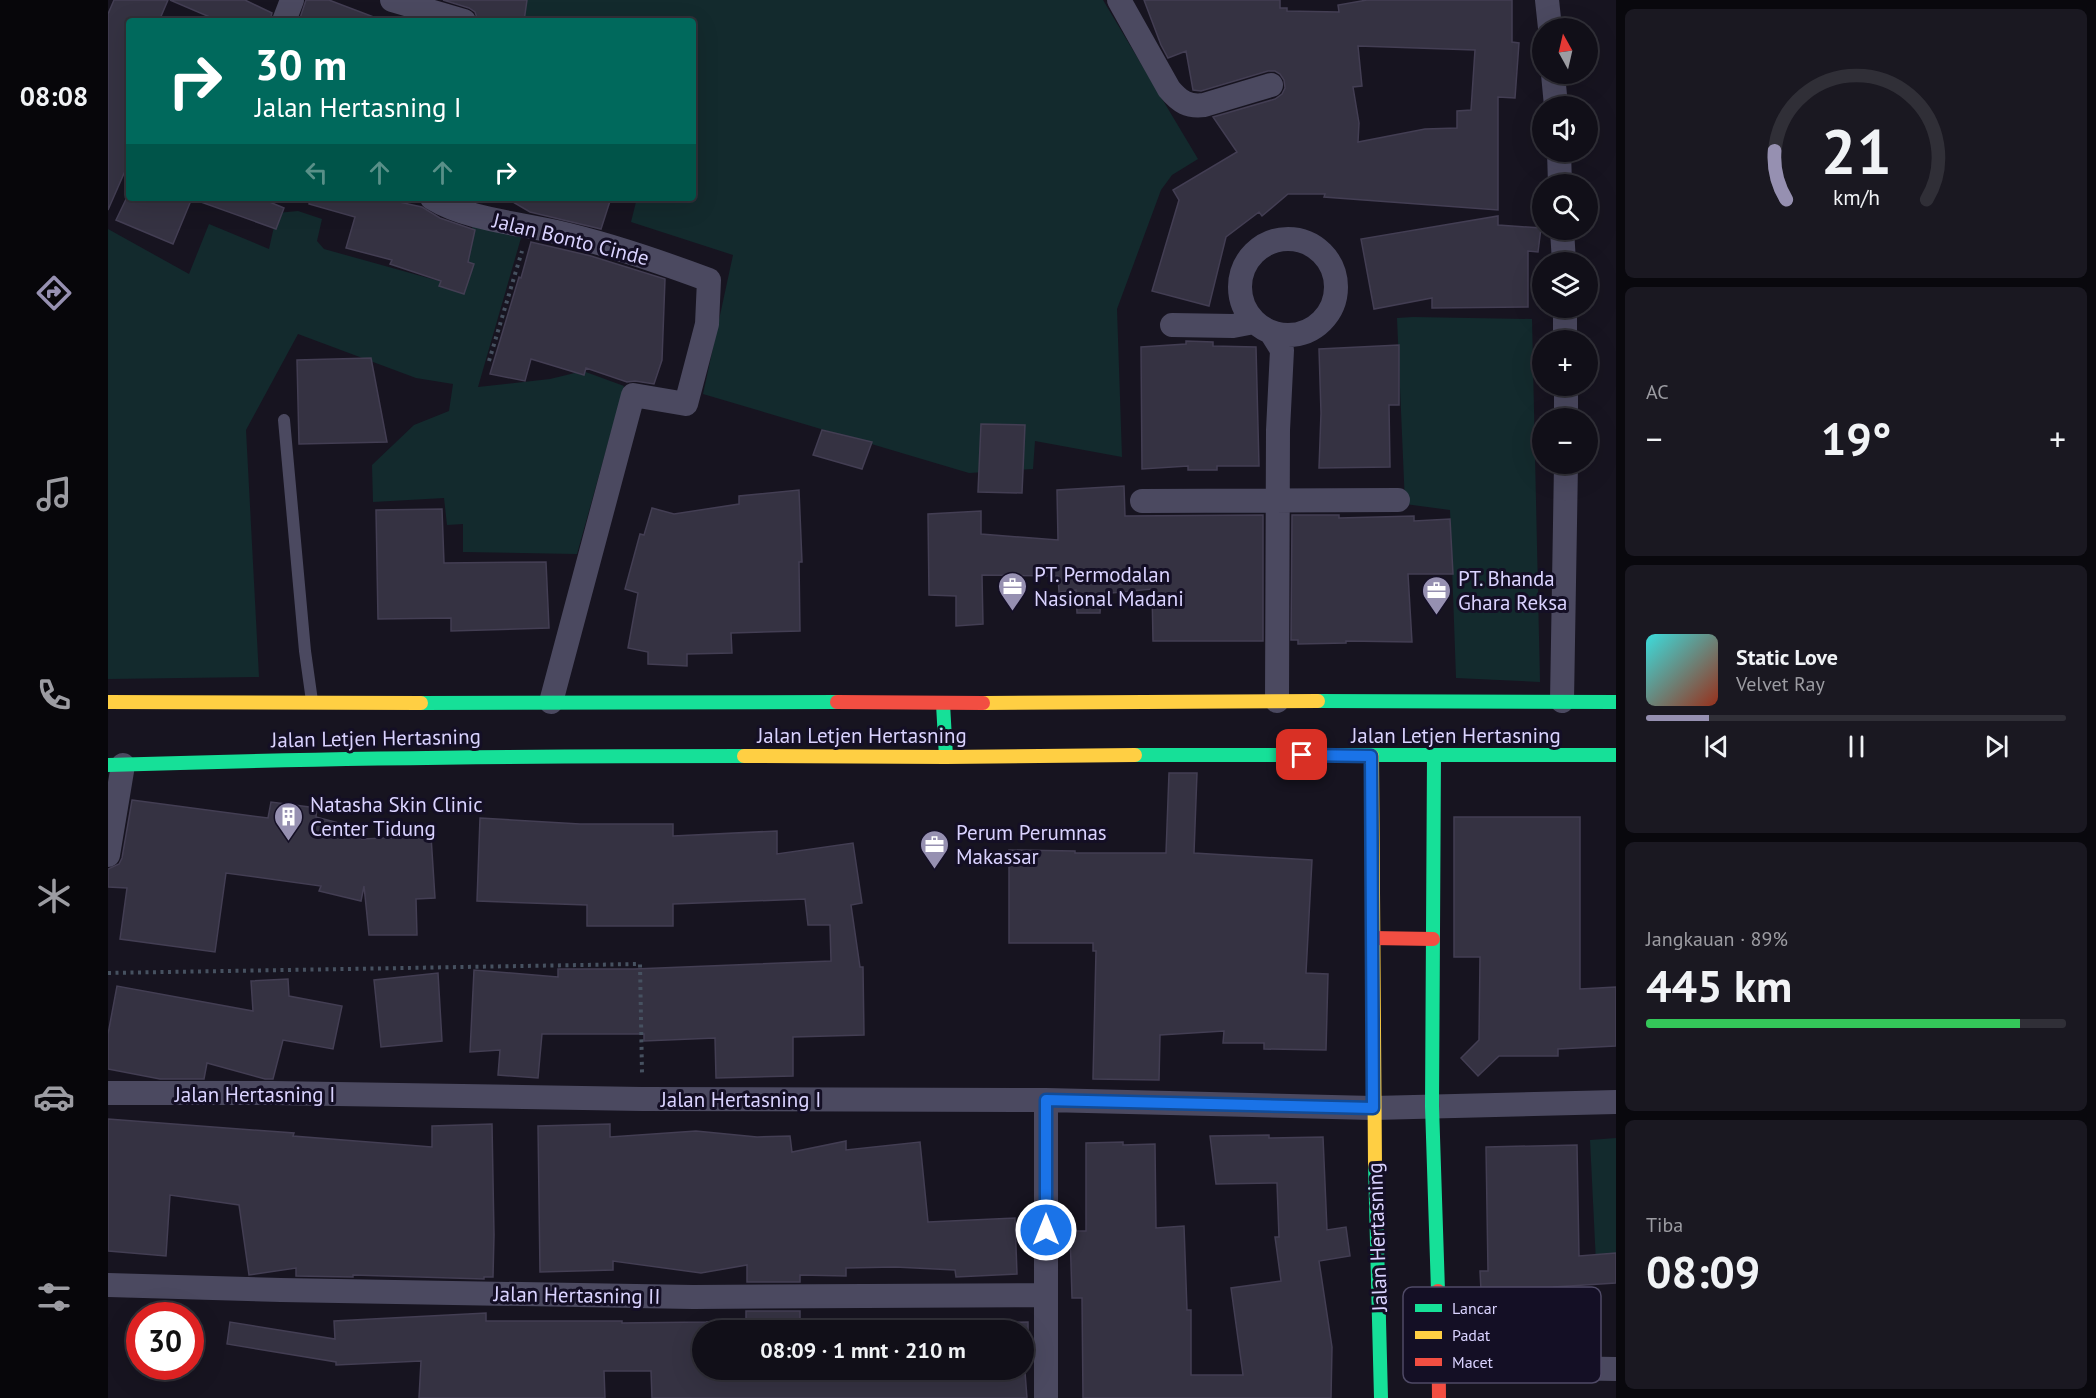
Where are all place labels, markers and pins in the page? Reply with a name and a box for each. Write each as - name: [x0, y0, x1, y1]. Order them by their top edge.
- place label: PT. Permodalan Nasional Madani: [1034, 561, 1184, 612]
- place label: PT. Bhanda Ghara Reksa: [1458, 565, 1567, 616]
- office icon: PT. Permodalan Nasional Madani: [997, 570, 1029, 612]
- office icon: PT. Bhanda Ghara Reksa: [1421, 574, 1453, 616]
- pin: [1276, 729, 1327, 780]
- place label: Natasha Skin Clinic Center Tidung: [310, 791, 483, 842]
- building icon: Natasha Skin Clinic Center Tidung: [273, 800, 305, 842]
- place label: Perum Perumnas Makassar: [956, 819, 1107, 870]
- office icon: Perum Perumnas Makassar: [919, 828, 951, 870]

